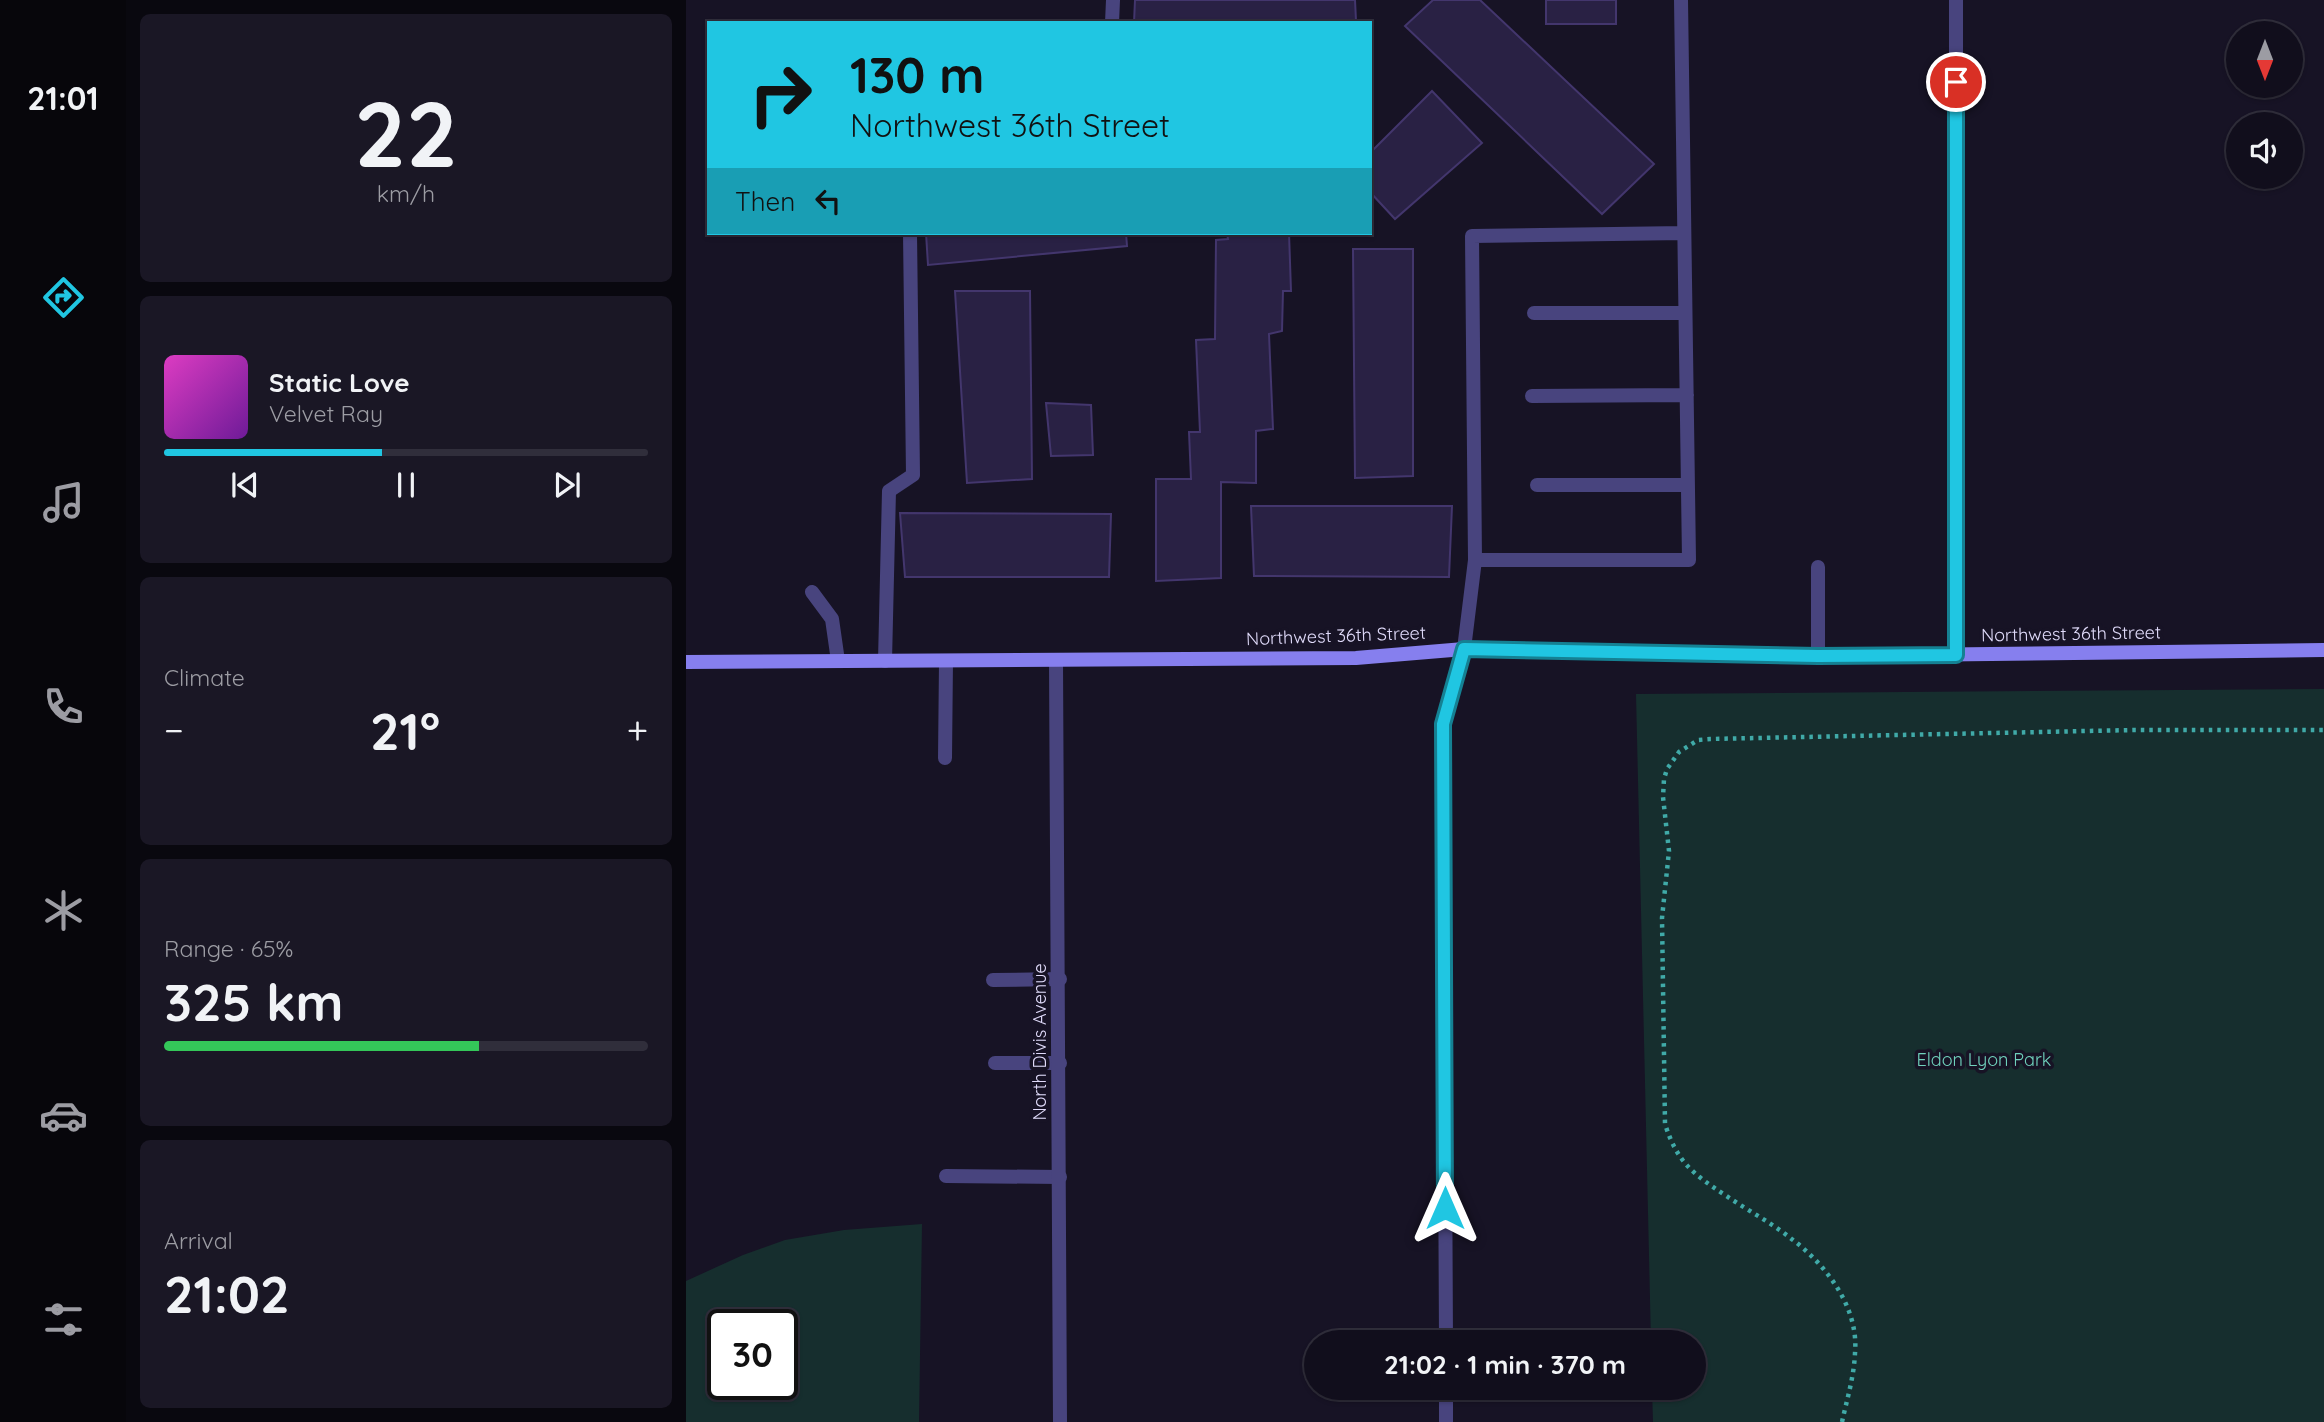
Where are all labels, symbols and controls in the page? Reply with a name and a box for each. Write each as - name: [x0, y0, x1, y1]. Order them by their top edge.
- north arrow: [2226, 21, 2303, 98]
- map controls: [2226, 21, 2303, 189]
- text: 130 m: [850, 44, 984, 105]
- icon: right: [735, 49, 826, 140]
- pin: [1926, 52, 1986, 112]
- icon: arrive: [1937, 63, 1975, 101]
- text: 22: [354, 76, 458, 190]
- text: 21:01: [27, 78, 99, 118]
- text: Northwest 36th Street: [850, 105, 1170, 145]
- button: sound: [2226, 112, 2303, 189]
- text: km/h: [377, 179, 435, 208]
- icon: left: [809, 182, 847, 220]
- text: Then: [735, 185, 795, 218]
- icon: directions: [39, 273, 88, 322]
- text: Static Love: [269, 366, 410, 399]
- text: Velvet Ray: [269, 399, 383, 428]
- icon: previous: [226, 466, 264, 504]
- icon: pause: [387, 466, 425, 504]
- icon: next: [548, 466, 586, 504]
- icon: music: [39, 478, 88, 527]
- street label: Northwest 36th Street: [1981, 620, 2161, 647]
- street label: Northwest 36th Street: [1246, 621, 1426, 650]
- text: Climate: [164, 663, 245, 692]
- icon: phone: [39, 682, 88, 731]
- text: 21°: [370, 698, 440, 763]
- text: −: [164, 706, 184, 754]
- text: +: [627, 706, 648, 754]
- icon: climate: [39, 886, 88, 935]
- text: Range · 65%: [164, 934, 293, 963]
- street label: North Divis Avenue: [1028, 963, 1051, 1121]
- text: 325 km: [164, 969, 344, 1034]
- park label: Eldon Lyon Park: [1917, 1048, 2051, 1071]
- icon: car: [39, 1091, 88, 1140]
- position arrow: [1408, 1171, 1482, 1245]
- text: Arrival: [164, 1226, 233, 1255]
- text: 21:02: [164, 1261, 290, 1326]
- icon: filters: [39, 1295, 88, 1344]
- speed limit sign: 30: [707, 1309, 798, 1400]
- text: 21:02 · 1 min · 370 m: [1384, 1348, 1626, 1381]

